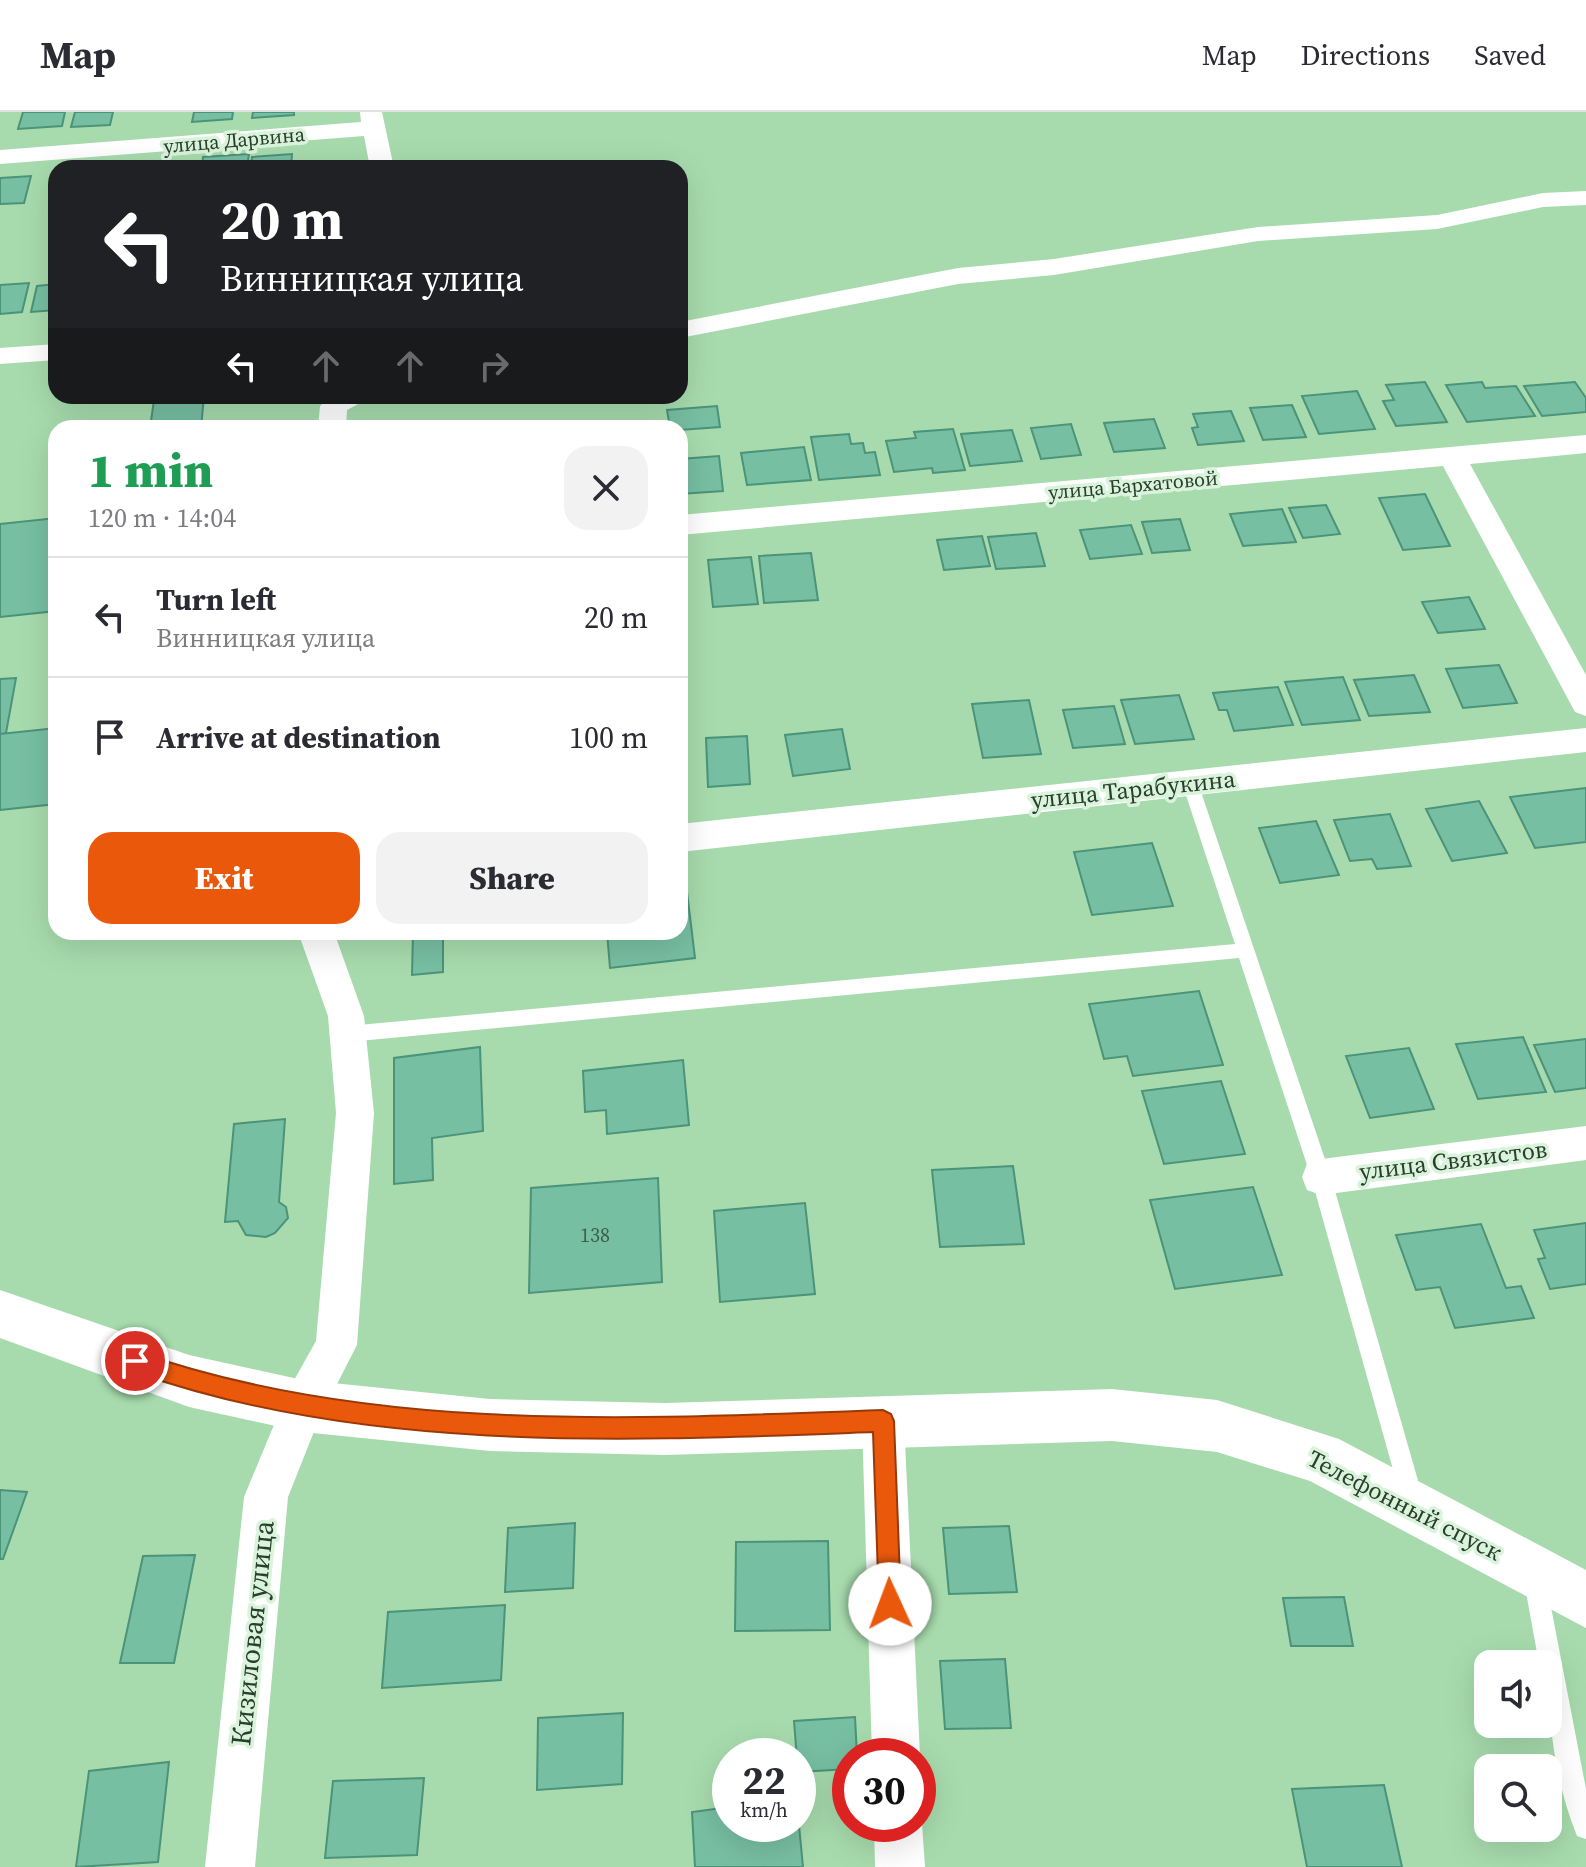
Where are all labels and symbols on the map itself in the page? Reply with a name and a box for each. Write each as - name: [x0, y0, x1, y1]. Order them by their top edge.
- street label: улица Дарвина: [162, 120, 307, 160]
- street label: улица Бархатовой: [1047, 464, 1219, 506]
- street label: улица Тарабукина: [1029, 762, 1238, 816]
- street label: улица Связистов: [1357, 1132, 1549, 1188]
- house number: 138: [580, 1221, 610, 1249]
- pin: [101, 1327, 169, 1395]
- street label: Телефонный спуск: [1302, 1442, 1508, 1568]
- street label: Кизиловая улица: [221, 1518, 283, 1748]
- position arrow: [848, 1562, 932, 1646]
- speed limit sign: 30: [832, 1738, 936, 1842]

